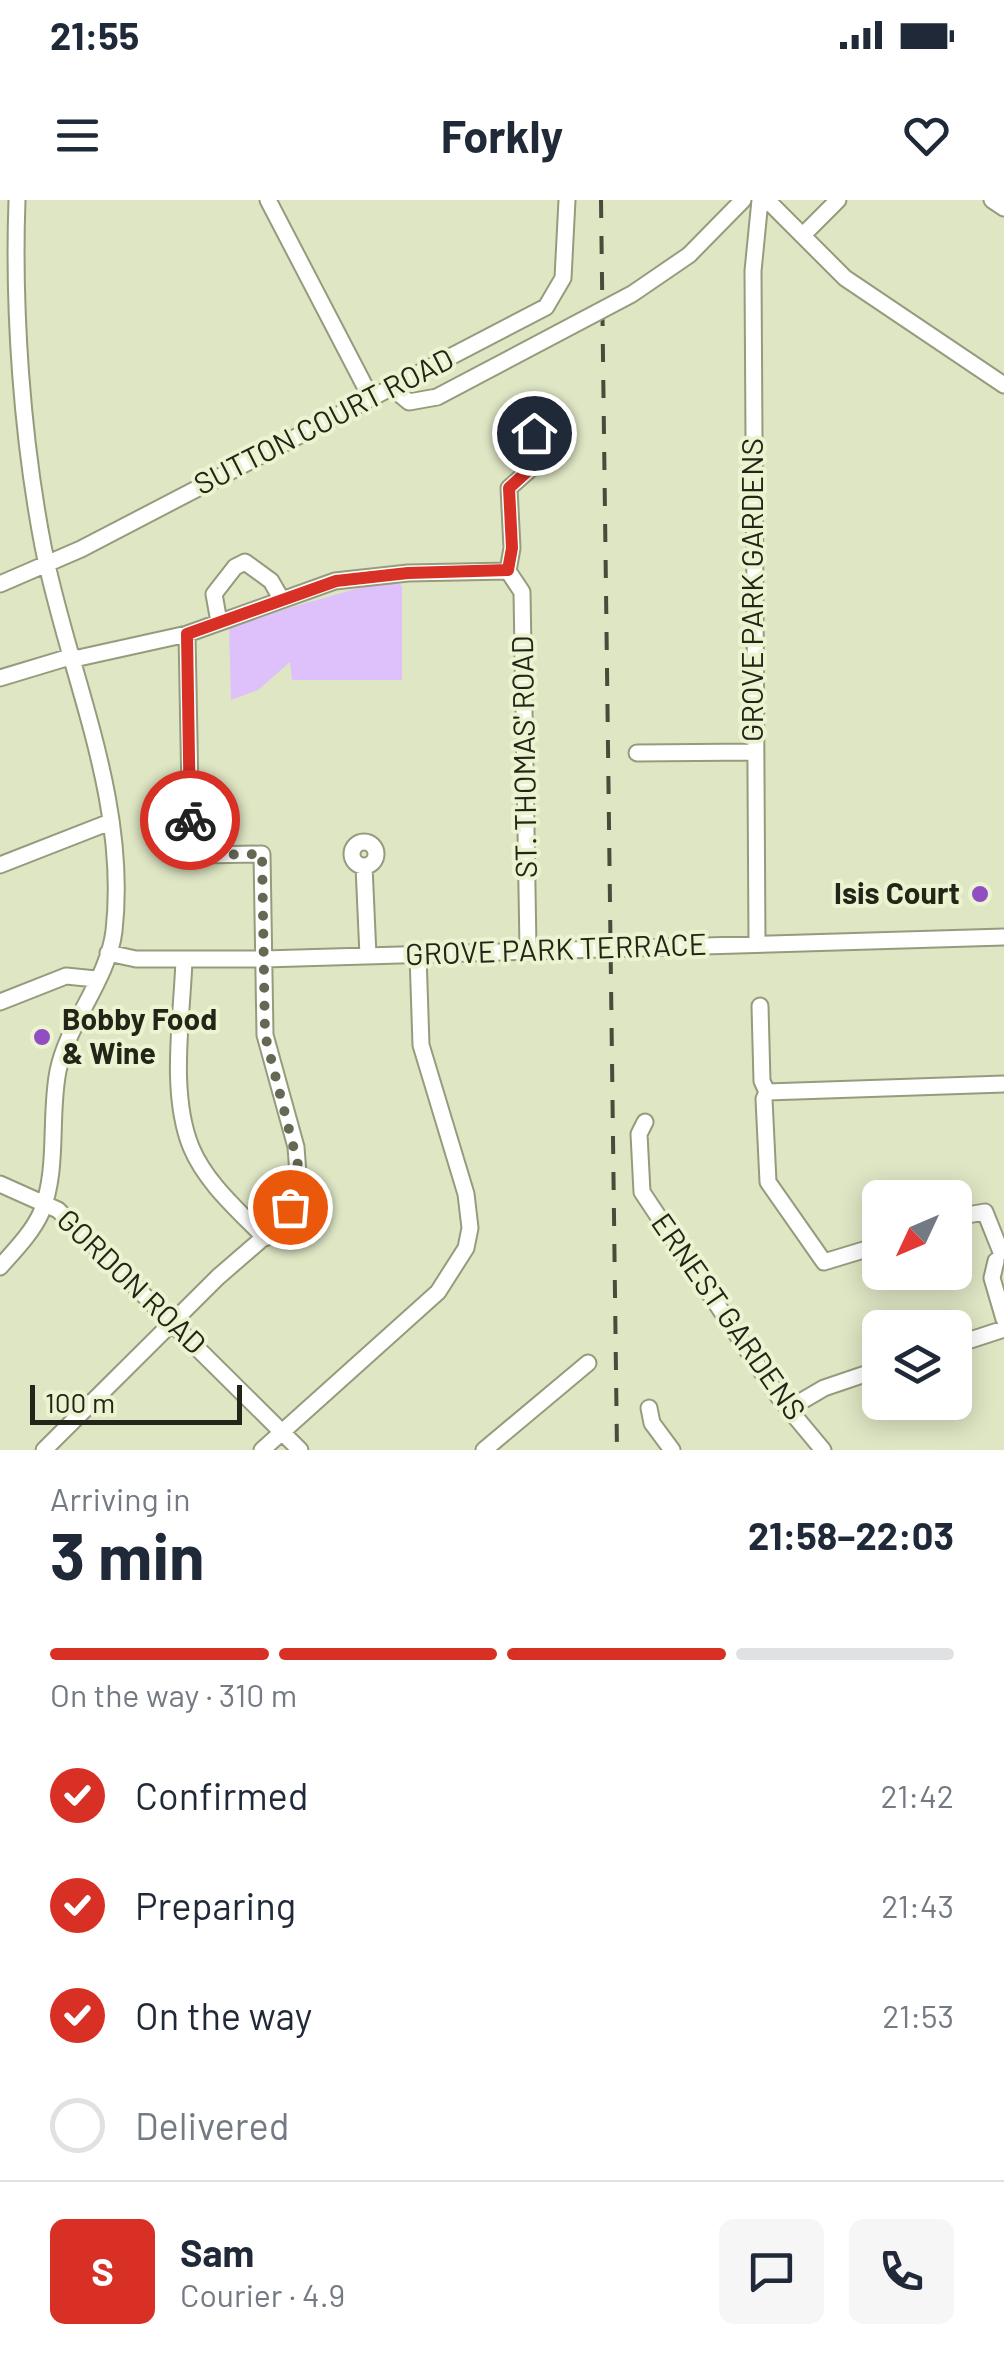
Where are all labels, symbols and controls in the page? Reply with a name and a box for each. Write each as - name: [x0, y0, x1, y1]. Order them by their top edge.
- text: 21:55: [50, 12, 139, 58]
- icon: menu: [50, 108, 105, 163]
- text: Forkly: [441, 108, 563, 162]
- icon: heart: [899, 108, 954, 163]
- street label: SUTTON COURT ROAD: [187, 339, 459, 501]
- pin: [492, 391, 577, 476]
- icon: home: [507, 406, 562, 461]
- street label: GROVE PARK GARDENS: [733, 438, 769, 742]
- street label: ST. THOMAS' ROAD: [503, 635, 543, 879]
- courier: [140, 770, 240, 870]
- icon: bike: [163, 793, 218, 848]
- place label: Isis Court: [834, 874, 960, 910]
- marker: Isis Court: [969, 883, 991, 905]
- street label: GROVE PARK TERRACE: [404, 925, 707, 971]
- place label: Bobby Food & Wine: [62, 1000, 217, 1070]
- marker: Bobby Food & Wine: [31, 1026, 53, 1048]
- pin: [248, 1165, 333, 1250]
- icon: bag: [263, 1180, 318, 1235]
- north arrow: [862, 1180, 972, 1290]
- map controls: [862, 1180, 972, 1420]
- street label: GORDON ROAD: [51, 1201, 214, 1360]
- street label: ERNEST GARDENS: [645, 1206, 814, 1426]
- button: layers: [862, 1310, 972, 1420]
- scale bar: [30, 1380, 242, 1424]
- text: 100 m: [45, 1385, 115, 1419]
- text: Arriving in: [50, 1479, 190, 1517]
- text: 21:58–22:03: [748, 1512, 954, 1558]
- text: 3 min: [50, 1515, 205, 1593]
- text: On the way · 310 m: [50, 1675, 297, 1713]
- icon: check: [50, 1768, 105, 1823]
- text: Confirmed: [135, 1772, 308, 1818]
- text: 21:42: [880, 1776, 954, 1814]
- icon: check: [50, 1878, 105, 1933]
- text: Preparing: [135, 1882, 296, 1928]
- text: 21:43: [881, 1886, 954, 1924]
- icon: check: [50, 1988, 105, 2043]
- text: On the way: [135, 1992, 312, 2038]
- text: 21:53: [882, 1996, 954, 2034]
- text: Delivered: [135, 2102, 289, 2148]
- button: chat: [719, 2219, 824, 2324]
- button: phone: [849, 2219, 954, 2324]
- text: Sam: [180, 2229, 254, 2275]
- text: S: [91, 2248, 114, 2294]
- text: Courier · 4.9: [180, 2275, 345, 2313]

